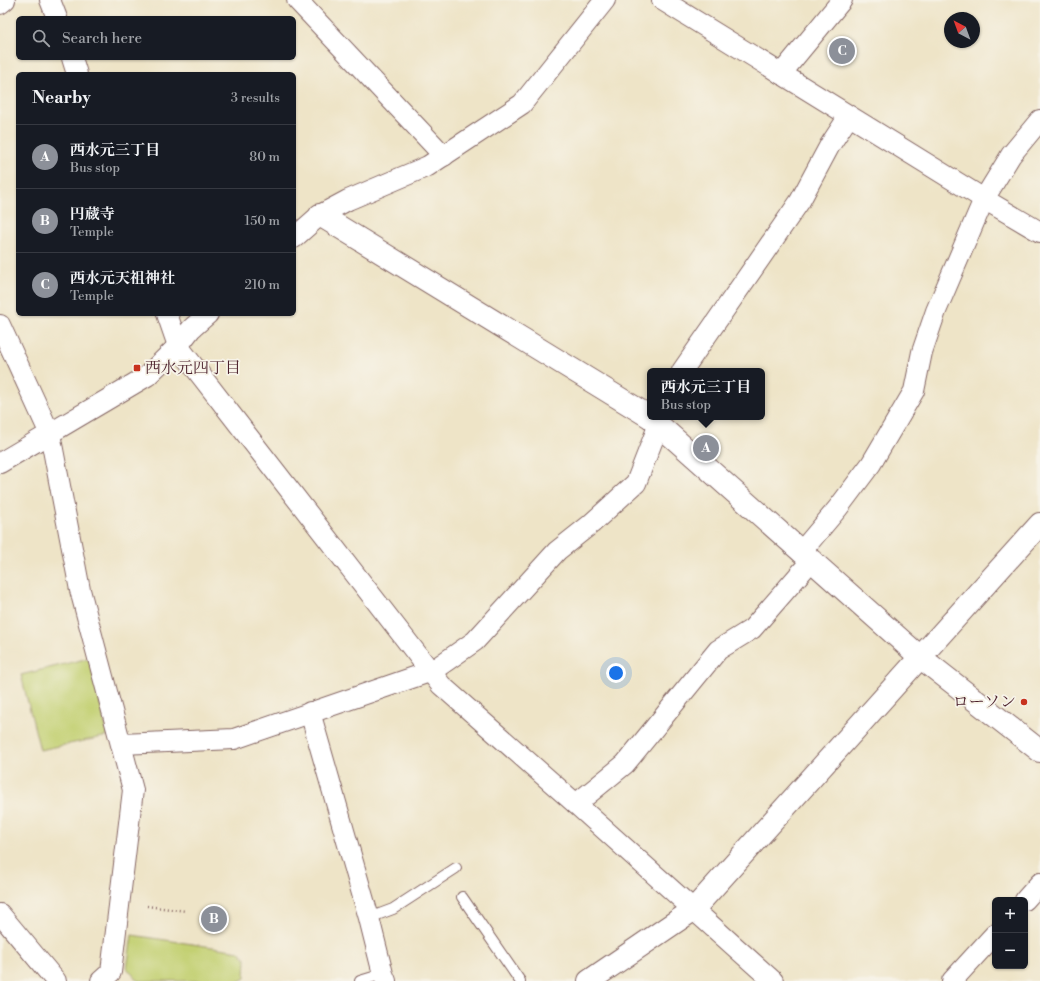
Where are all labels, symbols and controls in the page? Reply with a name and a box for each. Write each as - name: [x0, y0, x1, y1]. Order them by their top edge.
- north arrow: [944, 12, 980, 48]
- search box: [16, 16, 296, 60]
- icon: search: [30, 27, 52, 49]
- text: Search here: [62, 29, 142, 48]
- pin: C: [829, 36, 855, 66]
- text: Nearby: [32, 87, 91, 109]
- text: 3 results: [231, 90, 280, 106]
- text: 西水元三丁目: [70, 141, 160, 160]
- text: A: [40, 149, 50, 165]
- text: 80 m: [249, 149, 280, 165]
- text: Bus stop: [70, 160, 120, 176]
- text: 円蔵寺: [70, 205, 115, 224]
- text: B: [40, 213, 50, 229]
- text: 150 m: [245, 213, 280, 229]
- text: Temple: [70, 224, 114, 240]
- text: 西水元天祖神社: [70, 269, 175, 288]
- text: C: [40, 277, 50, 293]
- text: 210 m: [245, 277, 280, 293]
- text: Temple: [70, 288, 114, 304]
- place label: 西水元四丁目: [145, 358, 241, 378]
- marker: 西水元四丁目: [132, 363, 142, 373]
- popup: [647, 368, 765, 420]
- text: 西水元三丁目: [661, 378, 751, 397]
- text: Bus stop: [661, 397, 711, 413]
- pin: A: [693, 433, 719, 463]
- your location: [606, 663, 626, 683]
- place label: ローソン: [953, 692, 1016, 712]
- marker: ローソン: [1019, 697, 1029, 707]
- map controls: [992, 897, 1028, 969]
- button: +: [992, 897, 1028, 933]
- pin: B: [201, 904, 227, 934]
- button: −: [992, 933, 1028, 969]

